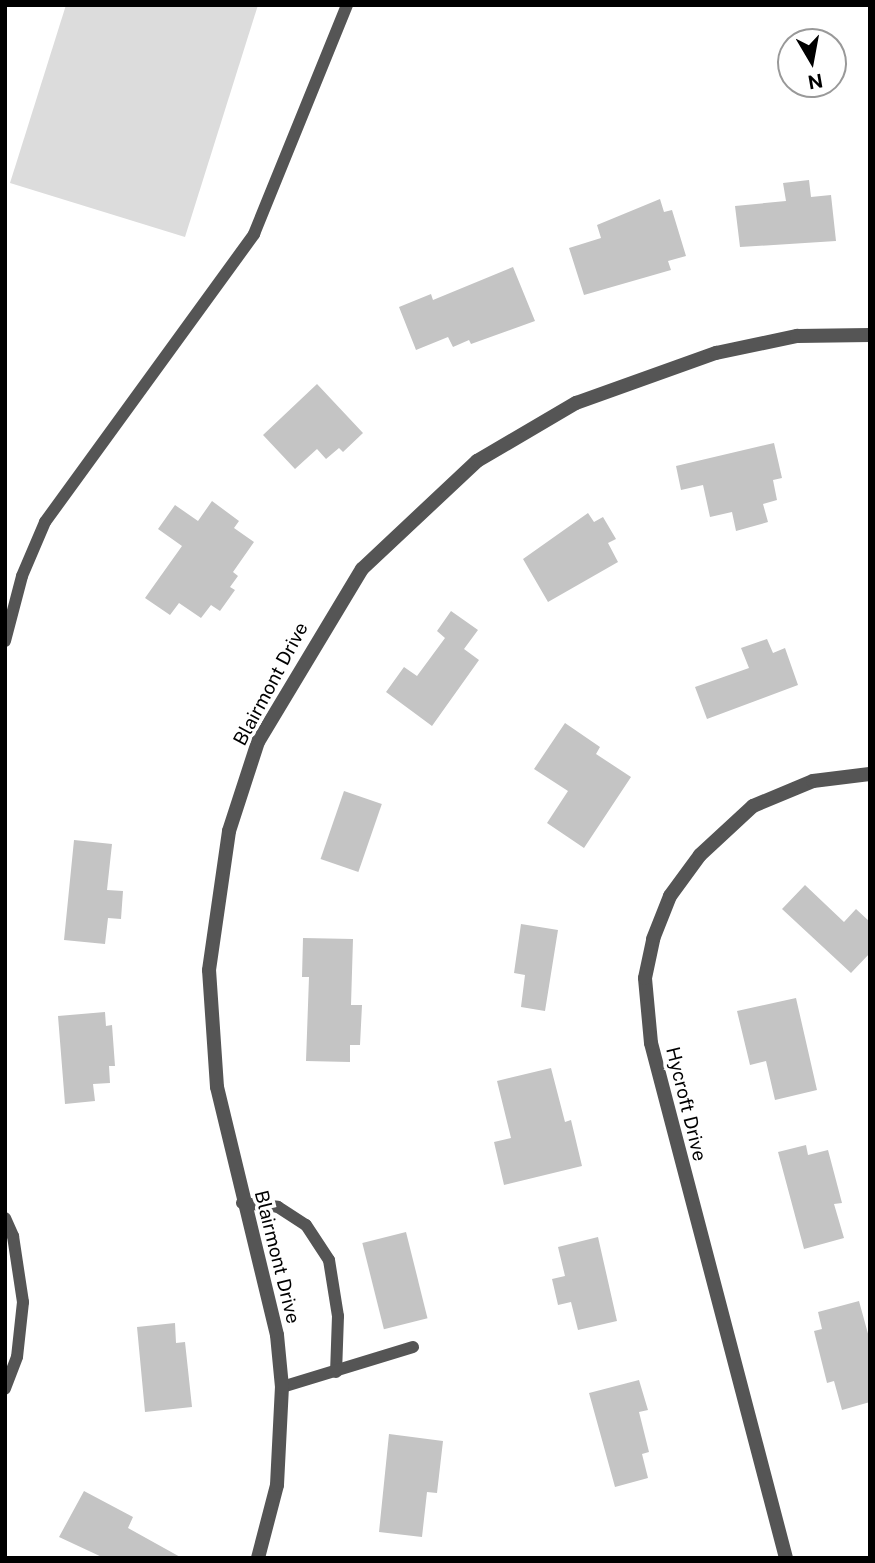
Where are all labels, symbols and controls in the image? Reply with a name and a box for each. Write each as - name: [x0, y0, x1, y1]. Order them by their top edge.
- north arrow: [777, 28, 847, 98]
- text: N: [806, 70, 825, 94]
- street label: Blairmont Drive: [229, 618, 313, 750]
- street label: Hycroft Drive: [661, 1045, 711, 1163]
- street label: Blairmont Drive: [249, 1188, 305, 1326]

